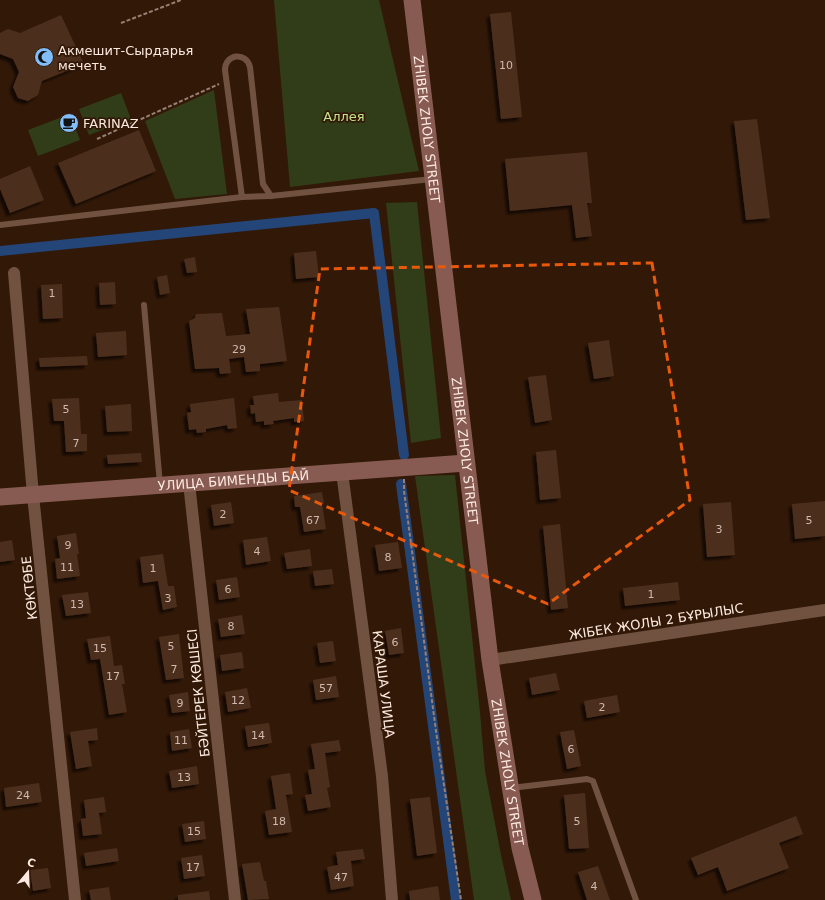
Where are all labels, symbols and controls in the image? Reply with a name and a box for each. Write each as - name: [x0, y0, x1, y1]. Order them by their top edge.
- place label: Акмешит-Сырдарья мечеть: [58, 43, 193, 73]
- mosque icon: Акмешит-Сырдарья мечеть: [33, 46, 55, 68]
- street label: ZHIBEK ZHOLY STREET: [411, 55, 443, 204]
- house number: 10: [499, 59, 513, 72]
- park label: Аллея: [323, 109, 365, 124]
- cafe icon: FARINAZ: [58, 112, 80, 134]
- place label: FARINAZ: [83, 116, 139, 131]
- house number: 1: [49, 287, 56, 300]
- house number: 29: [232, 343, 246, 356]
- street label: ZHIBEK ZHOLY STREET: [449, 376, 481, 526]
- house number: 5: [63, 403, 70, 416]
- house number: 7: [73, 437, 80, 450]
- street label: УЛИЦА БИМЕНДЫ БАЙ: [157, 467, 310, 493]
- house number: 2: [220, 508, 227, 521]
- house number: 67: [306, 514, 320, 527]
- house number: 5: [806, 514, 813, 527]
- house number: 3: [716, 523, 723, 536]
- house number: 9: [65, 539, 72, 552]
- house number: 4: [254, 545, 261, 558]
- house number: 8: [385, 551, 392, 564]
- street label: КӨКТӨБЕ: [19, 555, 40, 621]
- house number: 11: [60, 561, 74, 574]
- house number: 1: [150, 562, 157, 575]
- house number: 6: [225, 583, 232, 596]
- house number: 1: [648, 588, 655, 601]
- house number: 3: [165, 592, 172, 605]
- house number: 13: [70, 598, 84, 611]
- street label: ЖІБЕК ЖОЛЫ 2 БҰРЫЛЫС: [568, 600, 745, 643]
- house number: 8: [228, 620, 235, 633]
- street label: БӘЙТЕРЕК КӨШЕСІ: [184, 628, 213, 758]
- street label: КАРАША УЛИЦА: [369, 629, 398, 739]
- house number: 6: [392, 636, 399, 649]
- house number: 5: [168, 640, 175, 653]
- house number: 15: [93, 642, 107, 655]
- house number: 7: [171, 663, 178, 676]
- house number: 17: [106, 670, 120, 683]
- house number: 57: [319, 682, 333, 695]
- house number: 12: [231, 694, 245, 707]
- house number: 9: [177, 697, 184, 710]
- street label: ZHIBEK ZHOLY STREET: [488, 698, 526, 847]
- house number: 2: [599, 701, 606, 714]
- house number: 14: [251, 729, 265, 742]
- house number: 11: [174, 734, 188, 747]
- house number: 6: [568, 743, 575, 756]
- house number: 13: [177, 771, 191, 784]
- house number: 24: [16, 789, 30, 802]
- house number: 18: [272, 815, 286, 828]
- house number: 5: [574, 815, 581, 828]
- house number: 15: [187, 825, 201, 838]
- north arrow: [8, 852, 48, 892]
- text: С: [25, 856, 37, 870]
- house number: 17: [186, 861, 200, 874]
- house number: 47: [334, 871, 348, 884]
- house number: 4: [591, 880, 598, 893]

